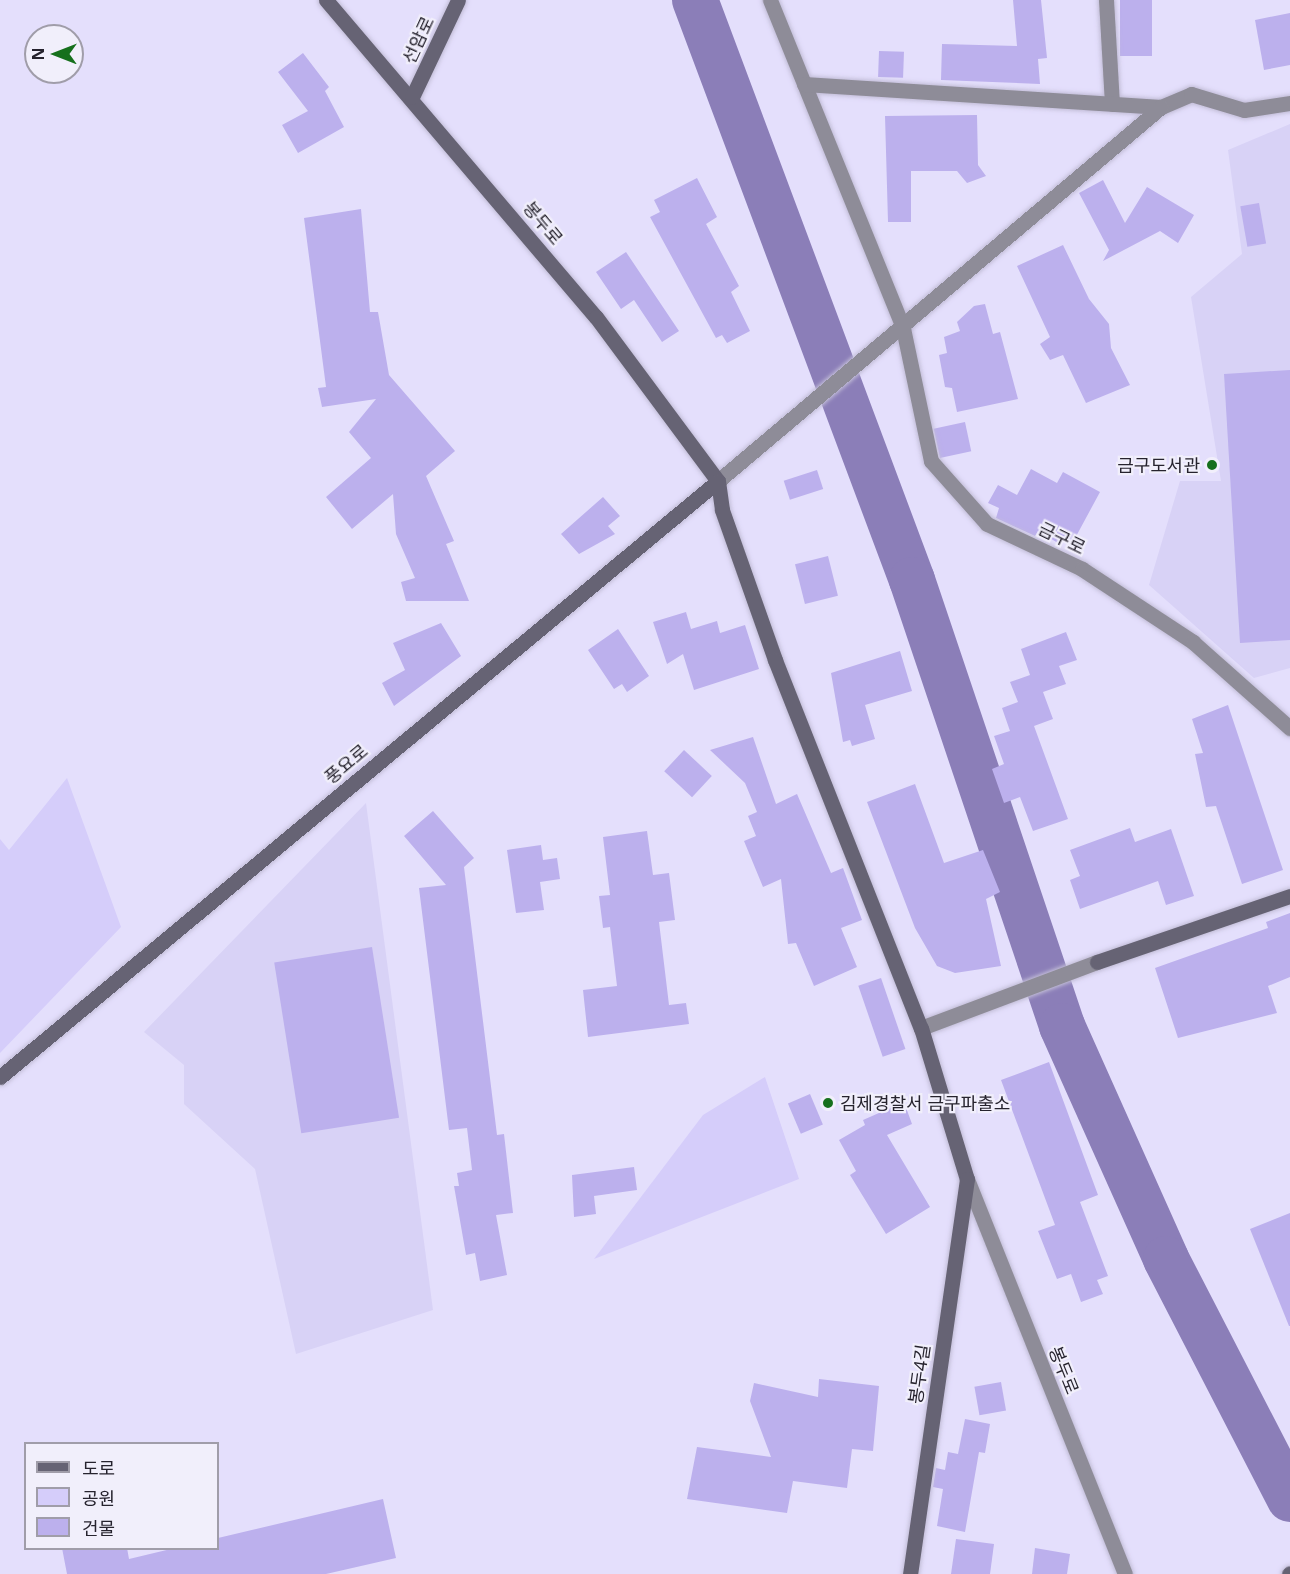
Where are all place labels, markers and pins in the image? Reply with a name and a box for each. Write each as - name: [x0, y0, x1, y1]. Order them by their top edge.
- place label: 금구도서관: [1117, 454, 1200, 476]
- marker: 금구도서관: [1205, 458, 1219, 472]
- place label: 김제경찰서 금구파출소: [840, 1092, 1010, 1114]
- marker: 김제경찰서 금구파출소: [821, 1096, 835, 1110]

